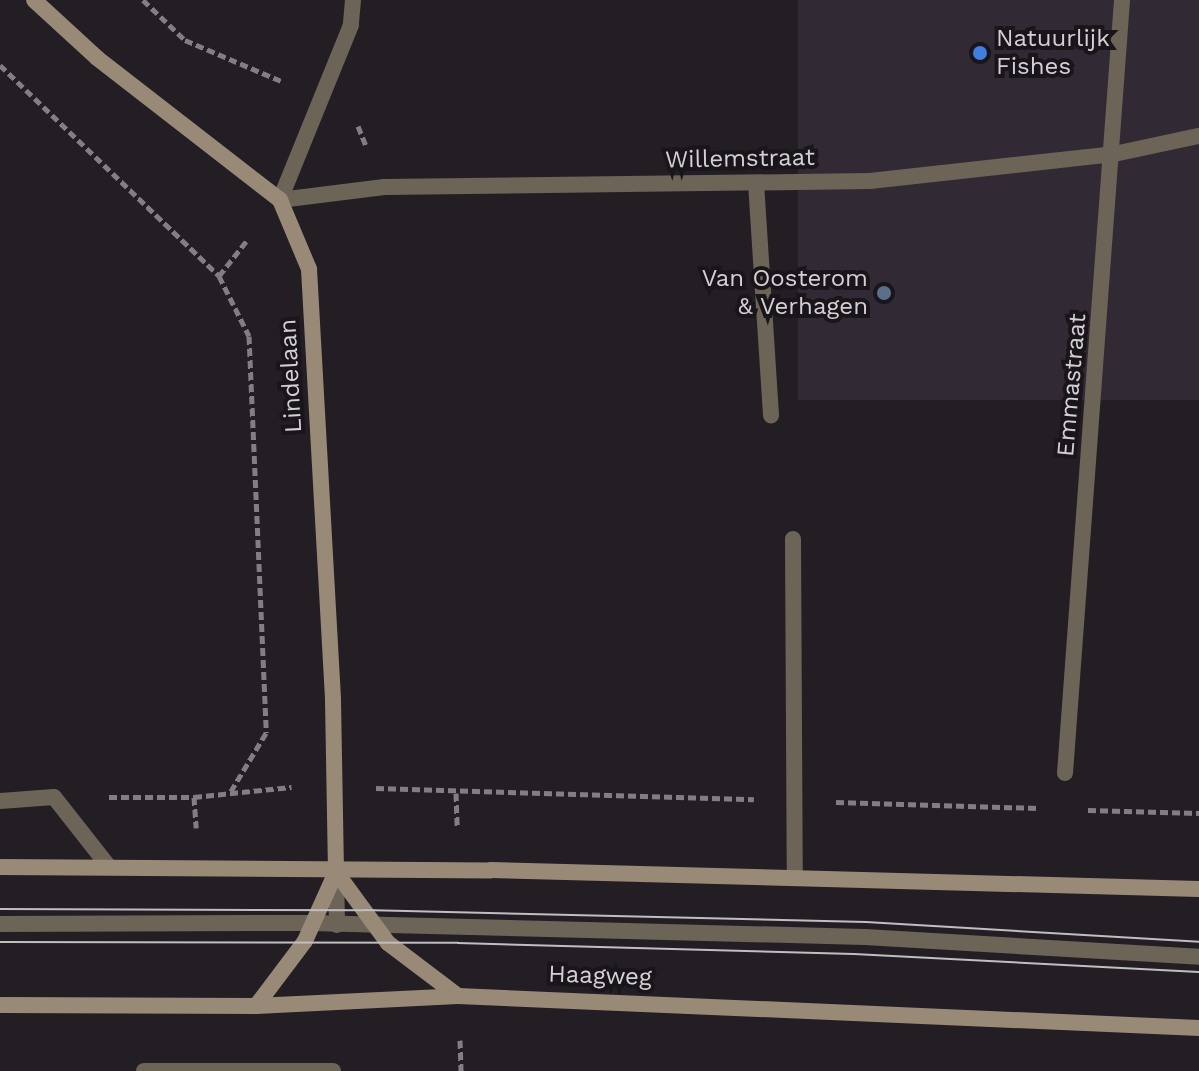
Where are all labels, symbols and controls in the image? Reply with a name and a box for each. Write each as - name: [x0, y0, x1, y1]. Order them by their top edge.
- place label: Natuurlijk Fishes: [996, 25, 1110, 81]
- marker: Natuurlijk Fishes: [971, 44, 989, 62]
- street label: Willemstraat: [665, 143, 815, 175]
- place label: Van Oosterom & Verhagen: [702, 265, 868, 321]
- marker: Van Oosterom & Verhagen: [875, 284, 893, 302]
- street label: Emmastraat: [1051, 312, 1093, 458]
- street label: Lindelaan: [274, 318, 308, 434]
- street label: Haagweg: [548, 960, 652, 992]

